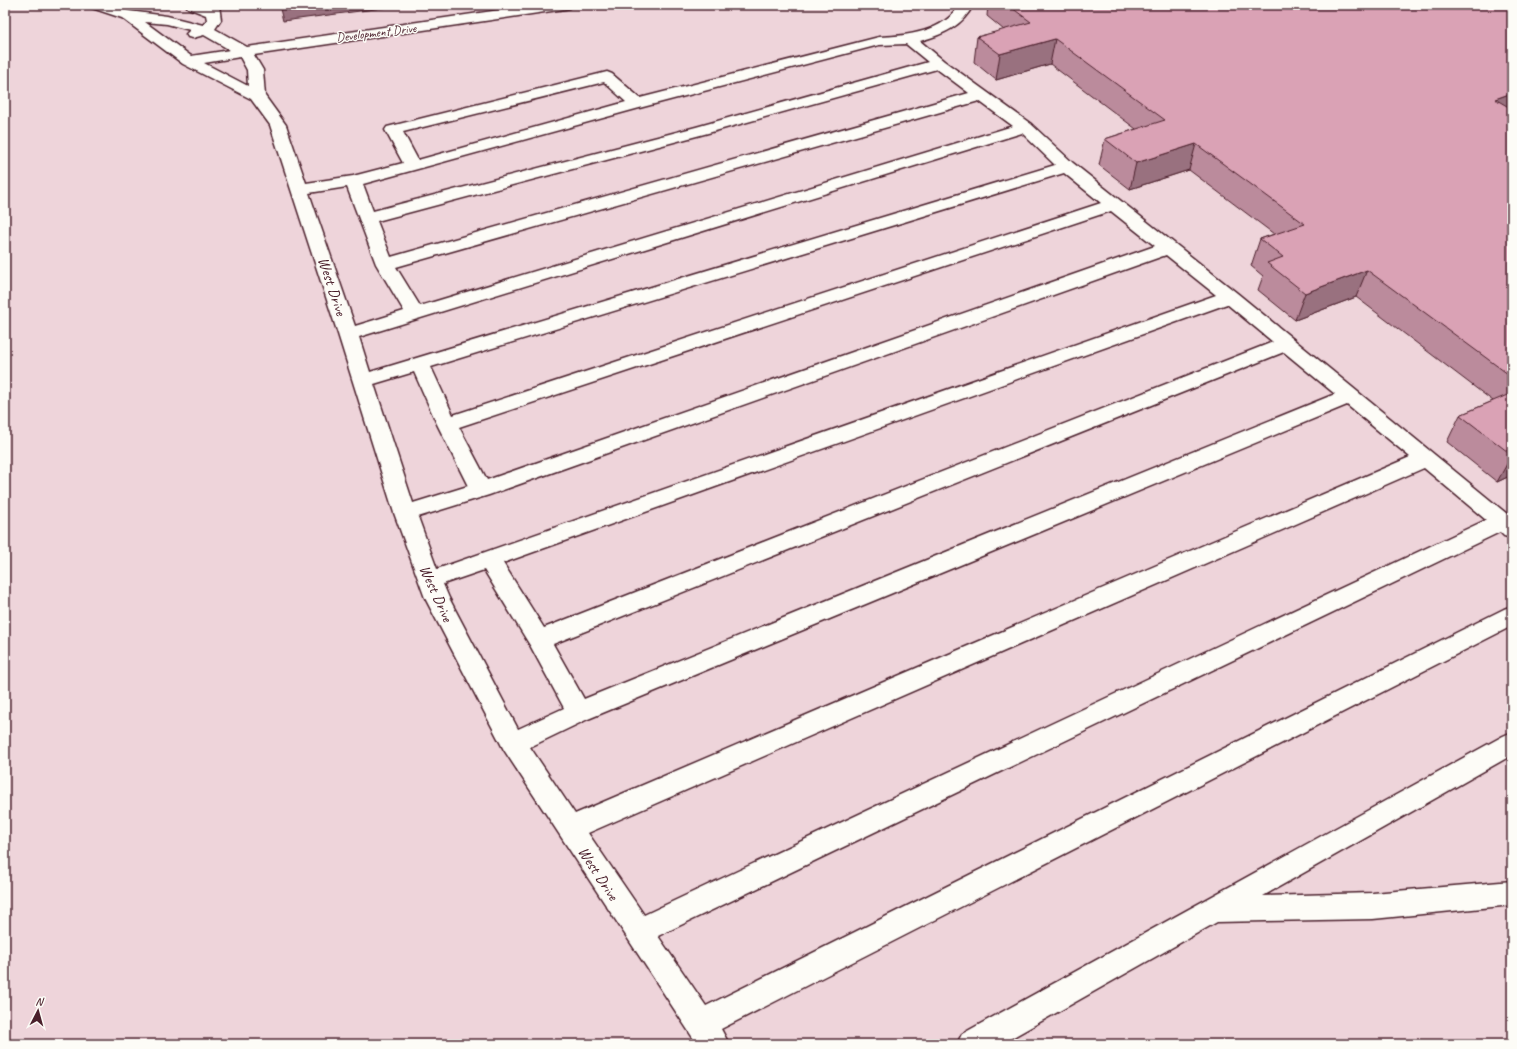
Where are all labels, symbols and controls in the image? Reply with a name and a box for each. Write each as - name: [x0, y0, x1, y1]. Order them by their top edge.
- street label: Development Drive: [335, 20, 418, 46]
- street label: West Drive: [313, 255, 351, 320]
- street label: West Drive: [415, 562, 458, 627]
- street label: West Drive: [573, 843, 624, 906]
- north arrow: [18, 991, 58, 1031]
- text: N: [35, 994, 45, 1009]

